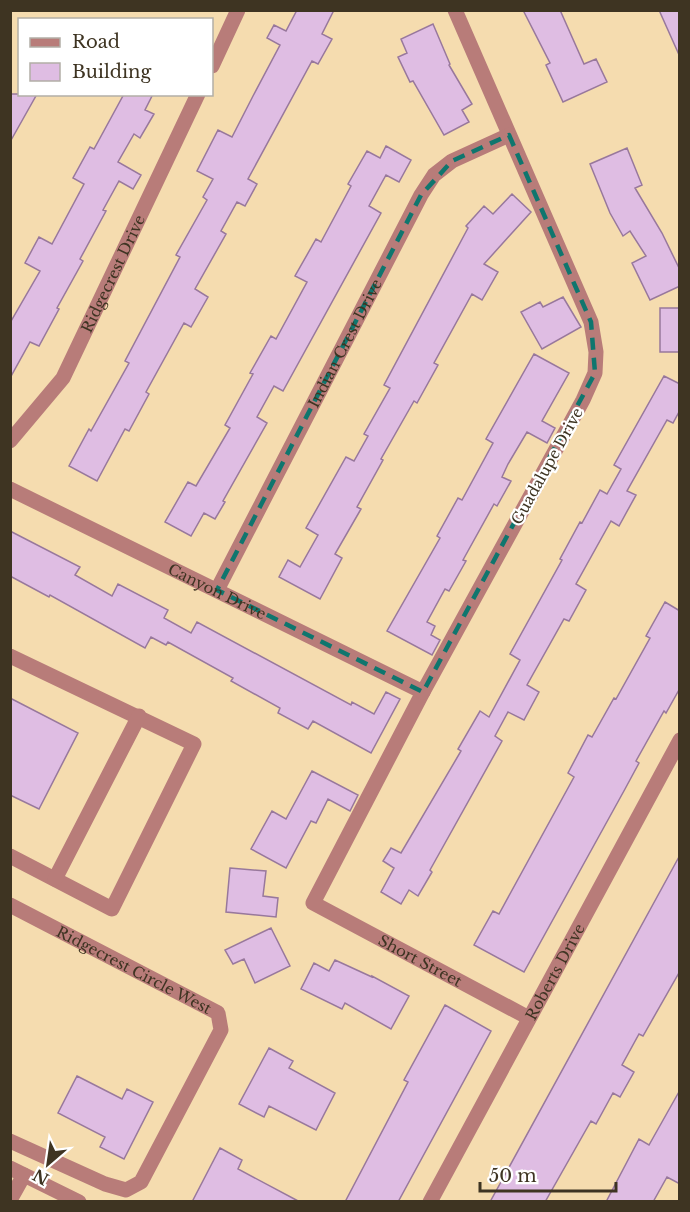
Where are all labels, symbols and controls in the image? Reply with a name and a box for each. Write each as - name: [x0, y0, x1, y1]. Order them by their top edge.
- legend: [18, 18, 213, 96]
- text: Road: [72, 31, 120, 53]
- text: Building: [72, 61, 151, 83]
- street label: Ridgecrest Drive: [77, 212, 149, 335]
- street label: Indian Crest Drive: [304, 275, 386, 411]
- street label: Guadalupe Drive: [507, 404, 587, 528]
- street label: Canyon Drive: [165, 559, 270, 623]
- street label: Roberts Drive: [521, 920, 588, 1023]
- street label: Ridgecrest Circle West: [54, 921, 215, 1018]
- street label: Short Street: [375, 930, 466, 990]
- north arrow: [18, 1134, 78, 1194]
- scale bar: [480, 1155, 616, 1193]
- text: N: [29, 1165, 52, 1190]
- text: 50 m: [489, 1165, 537, 1187]

